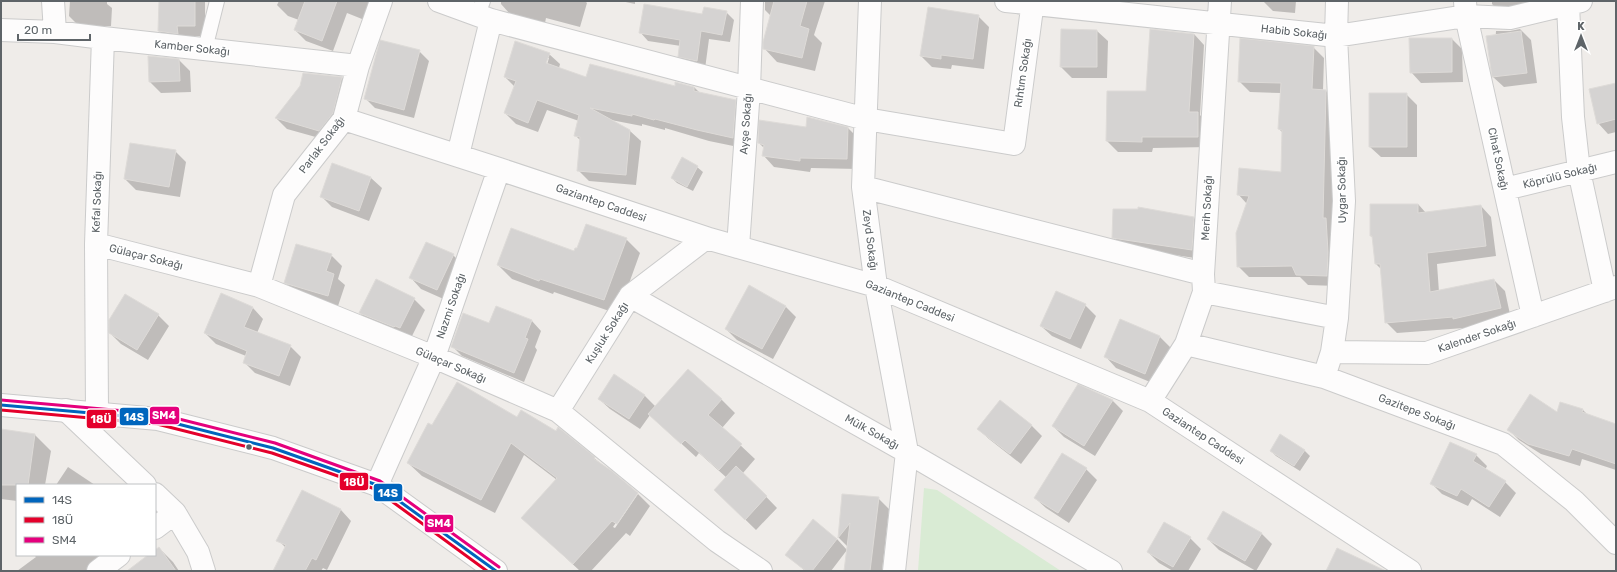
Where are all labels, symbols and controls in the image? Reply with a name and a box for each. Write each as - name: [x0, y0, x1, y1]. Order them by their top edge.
- scale bar: [18, 16, 90, 42]
- north arrow: [1561, 16, 1601, 56]
- text: K: [1577, 20, 1585, 33]
- street label: Habib Sokağı: [1260, 22, 1328, 42]
- text: 20 m: [24, 23, 52, 37]
- street label: Rıhtım Sokağı: [1012, 37, 1034, 109]
- street label: Kamber Sokağı: [154, 38, 230, 58]
- street label: Ayşe Sokağı: [737, 93, 755, 155]
- street label: Parlak Sokağı: [296, 114, 348, 176]
- street label: Cihat Sokağı: [1485, 126, 1511, 192]
- street label: Uygar Sokağı: [1335, 156, 1349, 224]
- street label: Köprülü Sokağı: [1522, 161, 1598, 191]
- street label: Kefal Sokağı: [89, 171, 105, 233]
- street label: Merih Sokağı: [1199, 175, 1215, 241]
- street label: Gaziantep Caddesi: [554, 181, 648, 225]
- street label: Zeyd Sokağı: [860, 209, 880, 271]
- street label: Gülaçar Sokağı: [108, 242, 184, 272]
- street label: Nazmi Sokağı: [434, 272, 468, 340]
- street label: Gaziantep Caddesi: [863, 277, 957, 325]
- street label: Kuşluk Sokağı: [583, 300, 631, 366]
- street label: Kalender Sokağı: [1436, 317, 1518, 355]
- street label: Gülaçar Sokağı: [414, 344, 488, 386]
- street label: Gazitepe Sokağı: [1377, 391, 1457, 433]
- street label: Gaziantep Caddesi: [1160, 405, 1246, 467]
- line badge: SM4: [149, 406, 180, 425]
- line badge: 14S: [119, 407, 149, 426]
- line badge: 18Ü: [86, 409, 117, 429]
- text: SM4: [152, 409, 176, 422]
- text: 14S: [124, 411, 144, 424]
- street label: Mülk Sokağı: [842, 412, 902, 452]
- text: 18Ü: [91, 413, 111, 426]
- unlabelled marker: [244, 442, 254, 452]
- line badge: 18Ü: [339, 472, 369, 491]
- text: 18Ü: [344, 476, 364, 489]
- line badge: 14S: [373, 483, 403, 502]
- legend: [16, 484, 156, 556]
- text: 14S: [378, 487, 398, 500]
- text: 14S: [52, 493, 72, 507]
- text: 18Ü: [52, 513, 73, 527]
- line badge: SM4: [424, 514, 454, 533]
- text: SM4: [427, 517, 451, 530]
- text: SM4: [52, 533, 77, 547]

